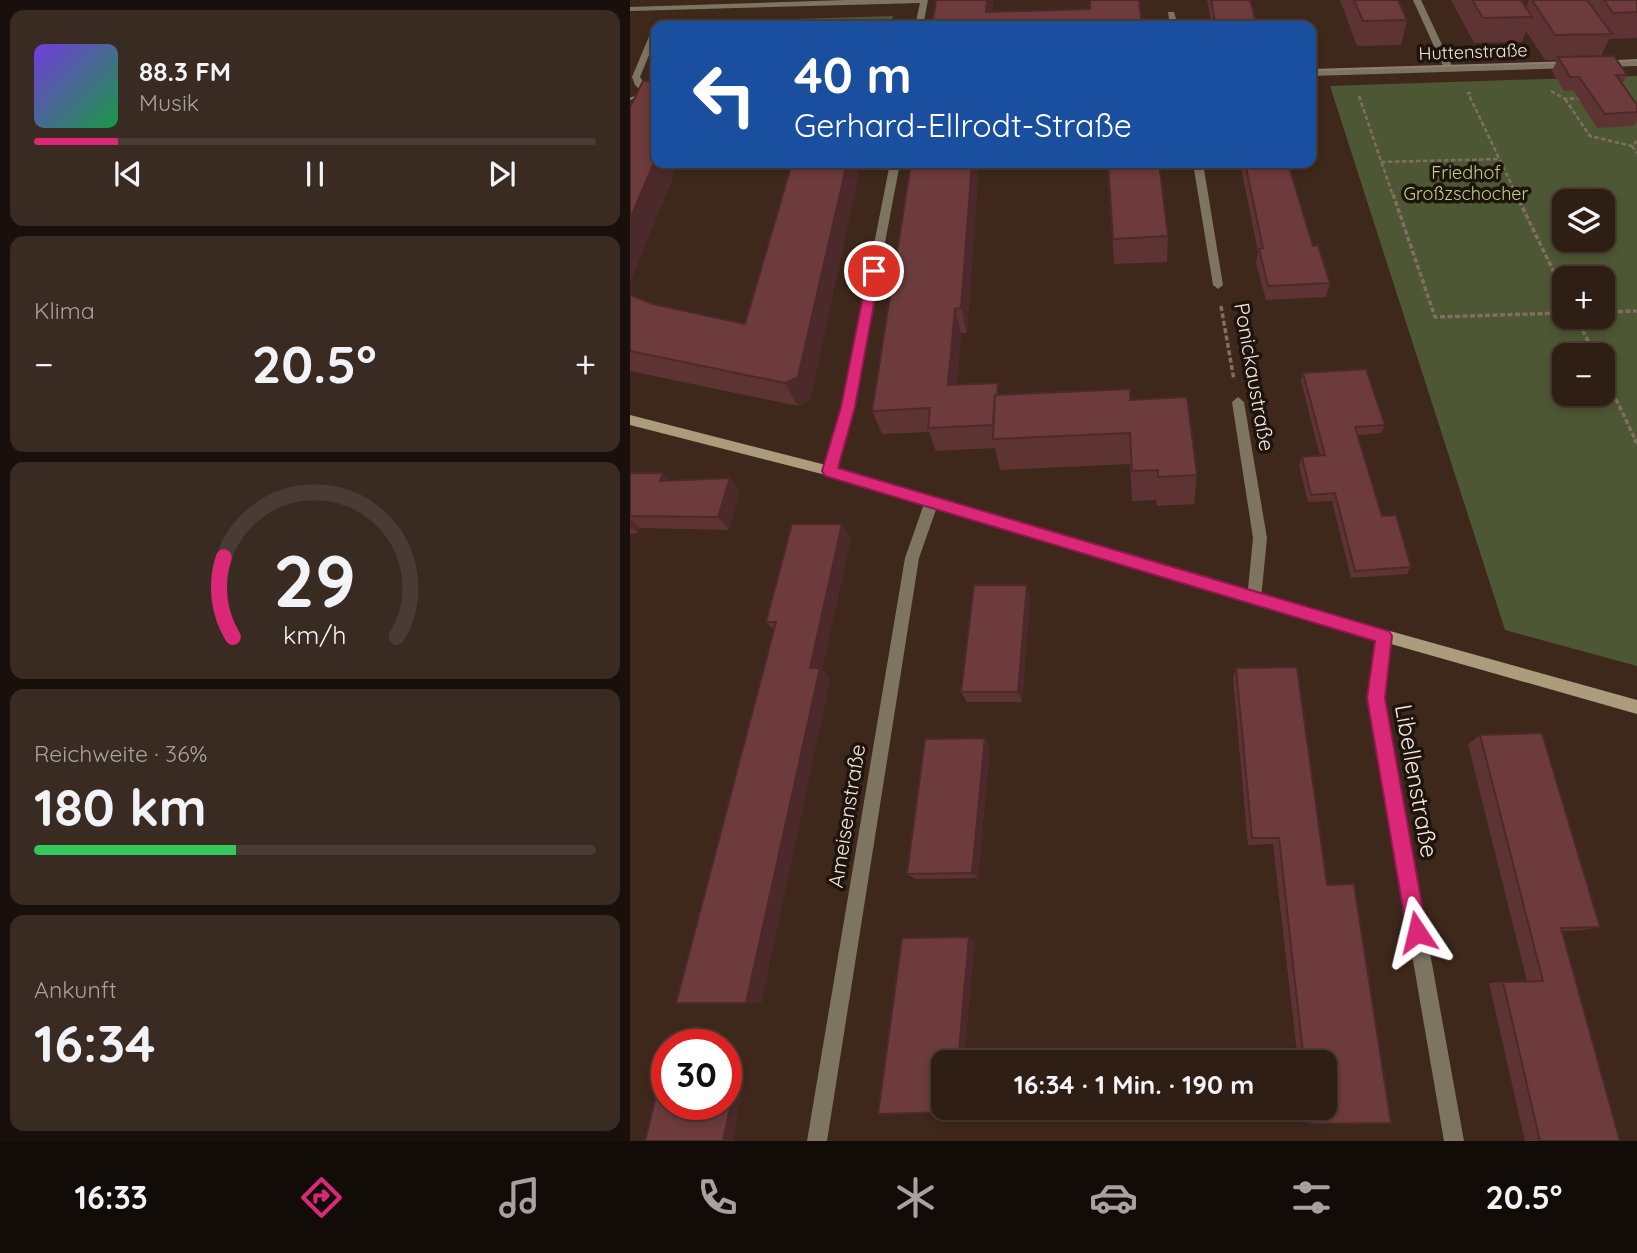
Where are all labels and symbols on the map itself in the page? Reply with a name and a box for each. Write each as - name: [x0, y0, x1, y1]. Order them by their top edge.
- street label: Huttenstraße: [1418, 38, 1528, 65]
- park label: Friedhof Großzschocher: [1404, 161, 1529, 205]
- pin: [844, 241, 904, 301]
- street label: Ponickaustraße: [1229, 301, 1281, 453]
- street label: Libellenstraße: [1389, 702, 1445, 860]
- street label: Ameisenstraße: [822, 742, 870, 890]
- position arrow: [1380, 895, 1454, 969]
- speed limit sign: 30: [651, 1029, 742, 1120]

